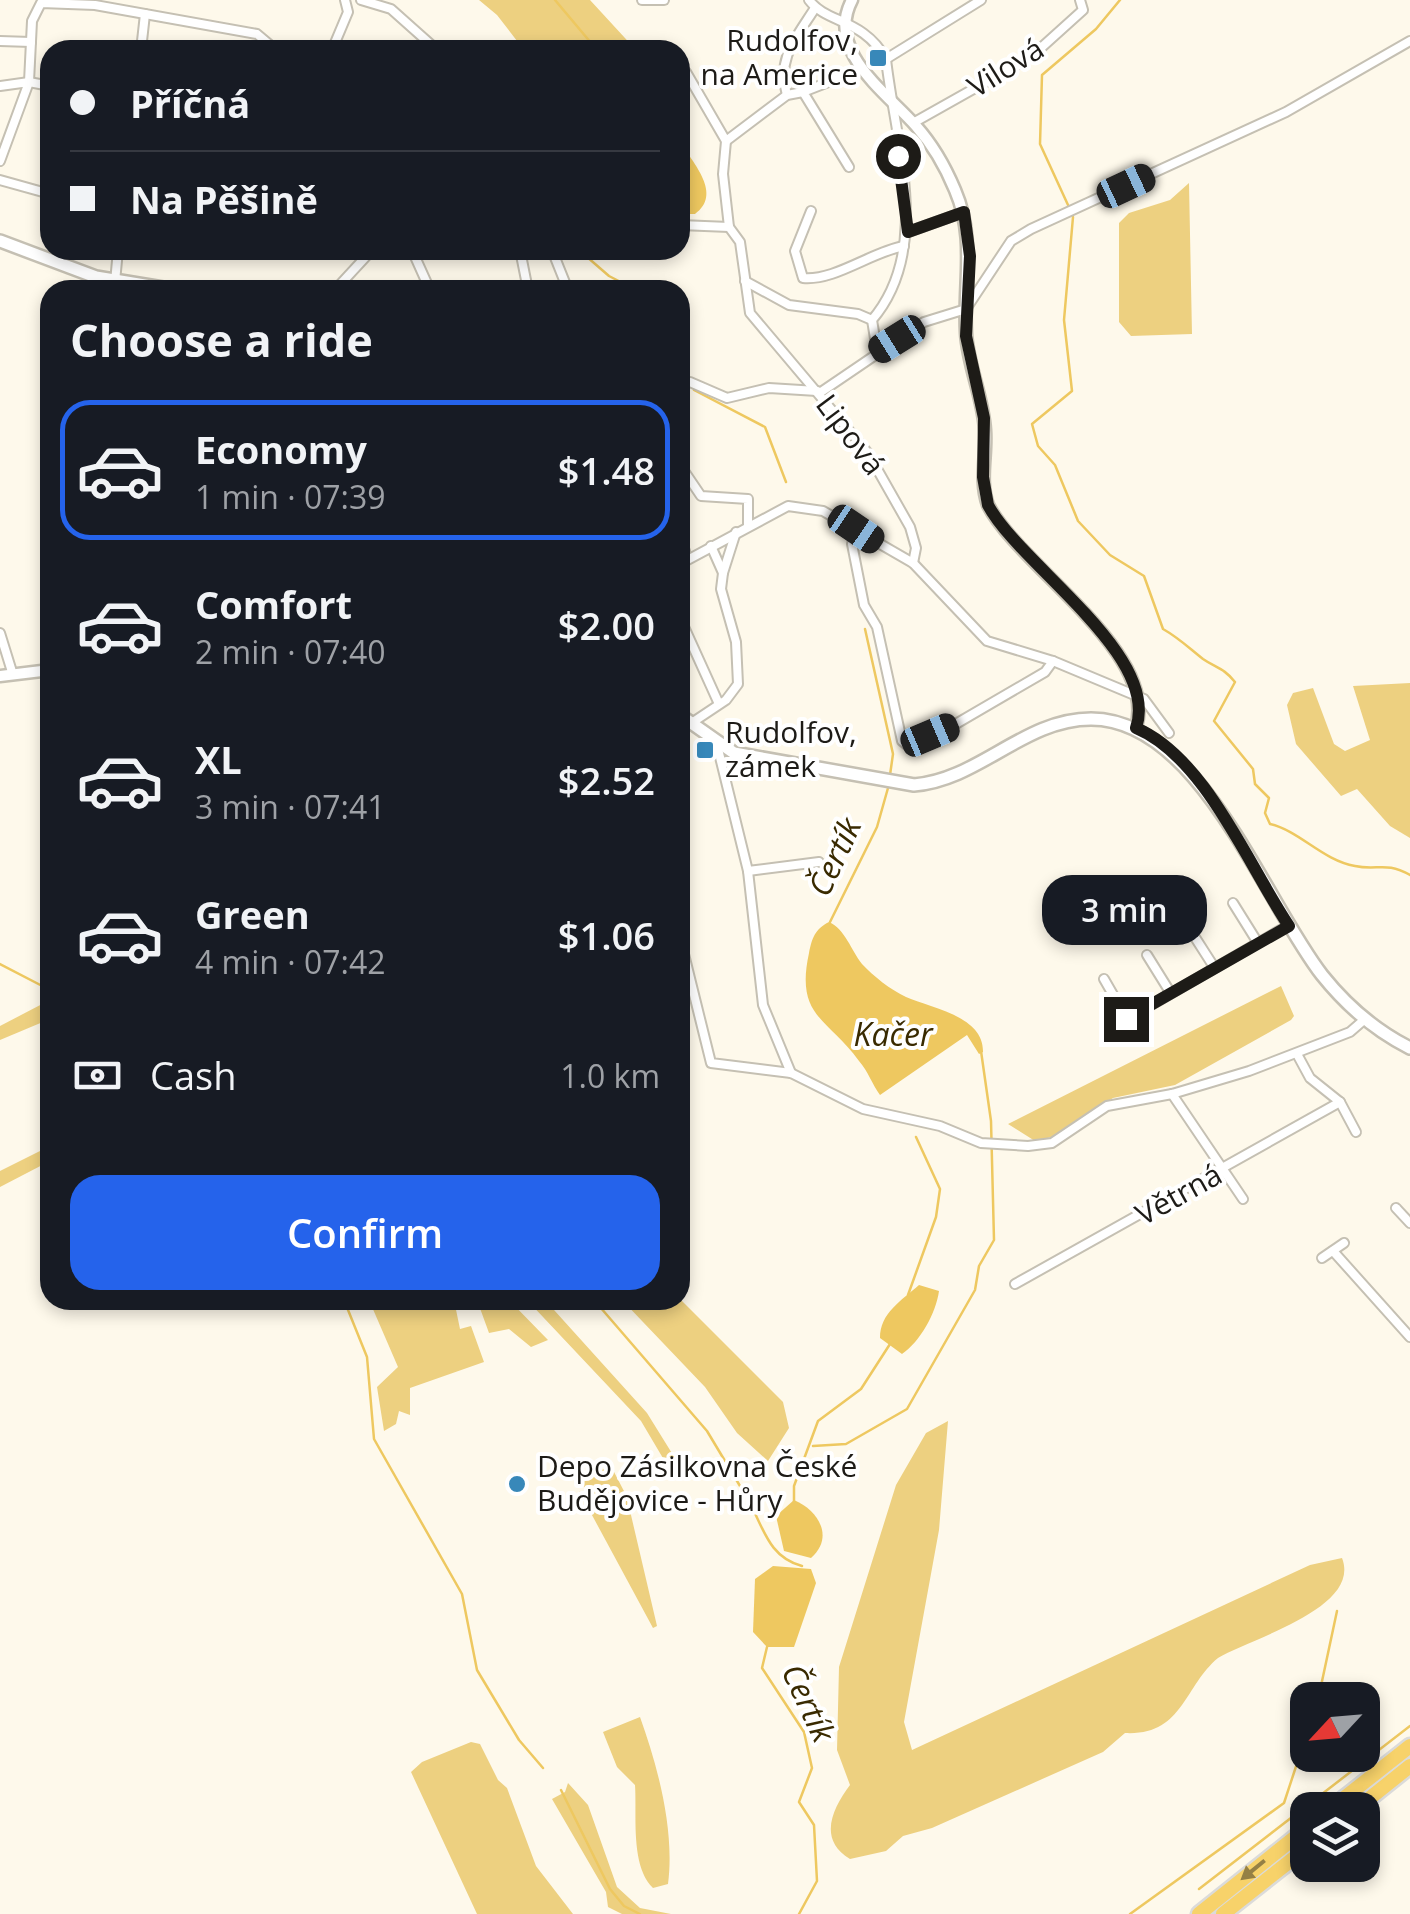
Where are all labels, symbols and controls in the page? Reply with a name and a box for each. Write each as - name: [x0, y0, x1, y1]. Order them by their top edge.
- place label: Rudolfov, na Americe: [701, 19, 858, 94]
- street label: Vilová: [959, 27, 1051, 106]
- marker: Rudolfov, na Americe: [867, 47, 889, 69]
- text: Příčná: [130, 77, 250, 129]
- route start: [876, 134, 921, 179]
- car: [1092, 160, 1160, 212]
- text: Na Pěšině: [130, 173, 318, 225]
- text: Choose a ride: [70, 309, 373, 370]
- car: [864, 310, 930, 368]
- street label: Lipová: [807, 385, 895, 483]
- text: Economy: [195, 423, 367, 475]
- icon: car: [75, 425, 165, 515]
- text: $1.48: [558, 444, 655, 496]
- text: 1 min · 07:39: [195, 475, 386, 518]
- car: [823, 500, 889, 558]
- text: Comfort: [195, 578, 352, 630]
- icon: car: [75, 580, 165, 670]
- text: $2.00: [558, 599, 655, 651]
- text: 2 min · 07:40: [195, 630, 386, 673]
- car: [897, 709, 963, 761]
- place label: Rudolfov, zámek: [725, 711, 857, 786]
- text: XL: [195, 733, 242, 785]
- icon: car: [75, 735, 165, 825]
- marker: Rudolfov, zámek: [694, 739, 716, 761]
- text: $2.52: [558, 754, 655, 806]
- text: 3 min · 07:41: [195, 785, 386, 828]
- water label: Čertík: [797, 809, 871, 902]
- callout: 3 min: [1044, 874, 1208, 944]
- text: Green: [195, 888, 310, 940]
- text: 3 min: [1081, 888, 1168, 931]
- icon: car: [75, 890, 165, 980]
- text: $1.06: [558, 909, 655, 961]
- text: 4 min · 07:42: [195, 940, 386, 983]
- route end: [1104, 997, 1149, 1042]
- water label: Kačer: [853, 1012, 934, 1055]
- icon: cash: [70, 1048, 125, 1103]
- text: Cash: [150, 1049, 236, 1101]
- text: 1.0 km: [560, 1054, 660, 1097]
- street label: Větrná: [1128, 1153, 1229, 1234]
- button: Confirm: [70, 1175, 660, 1290]
- place label: Depo Zásilkovna České Budějovice - Hůry: [537, 1445, 857, 1520]
- marker: Depo Zásilkovna České Budějovice - Hůry: [506, 1473, 528, 1495]
- water label: Čertík: [773, 1656, 847, 1750]
- north arrow: [1290, 1682, 1380, 1772]
- map controls: [1290, 1682, 1380, 1882]
- button: layers: [1290, 1792, 1380, 1882]
- one-way arrow: [1241, 1859, 1266, 1880]

